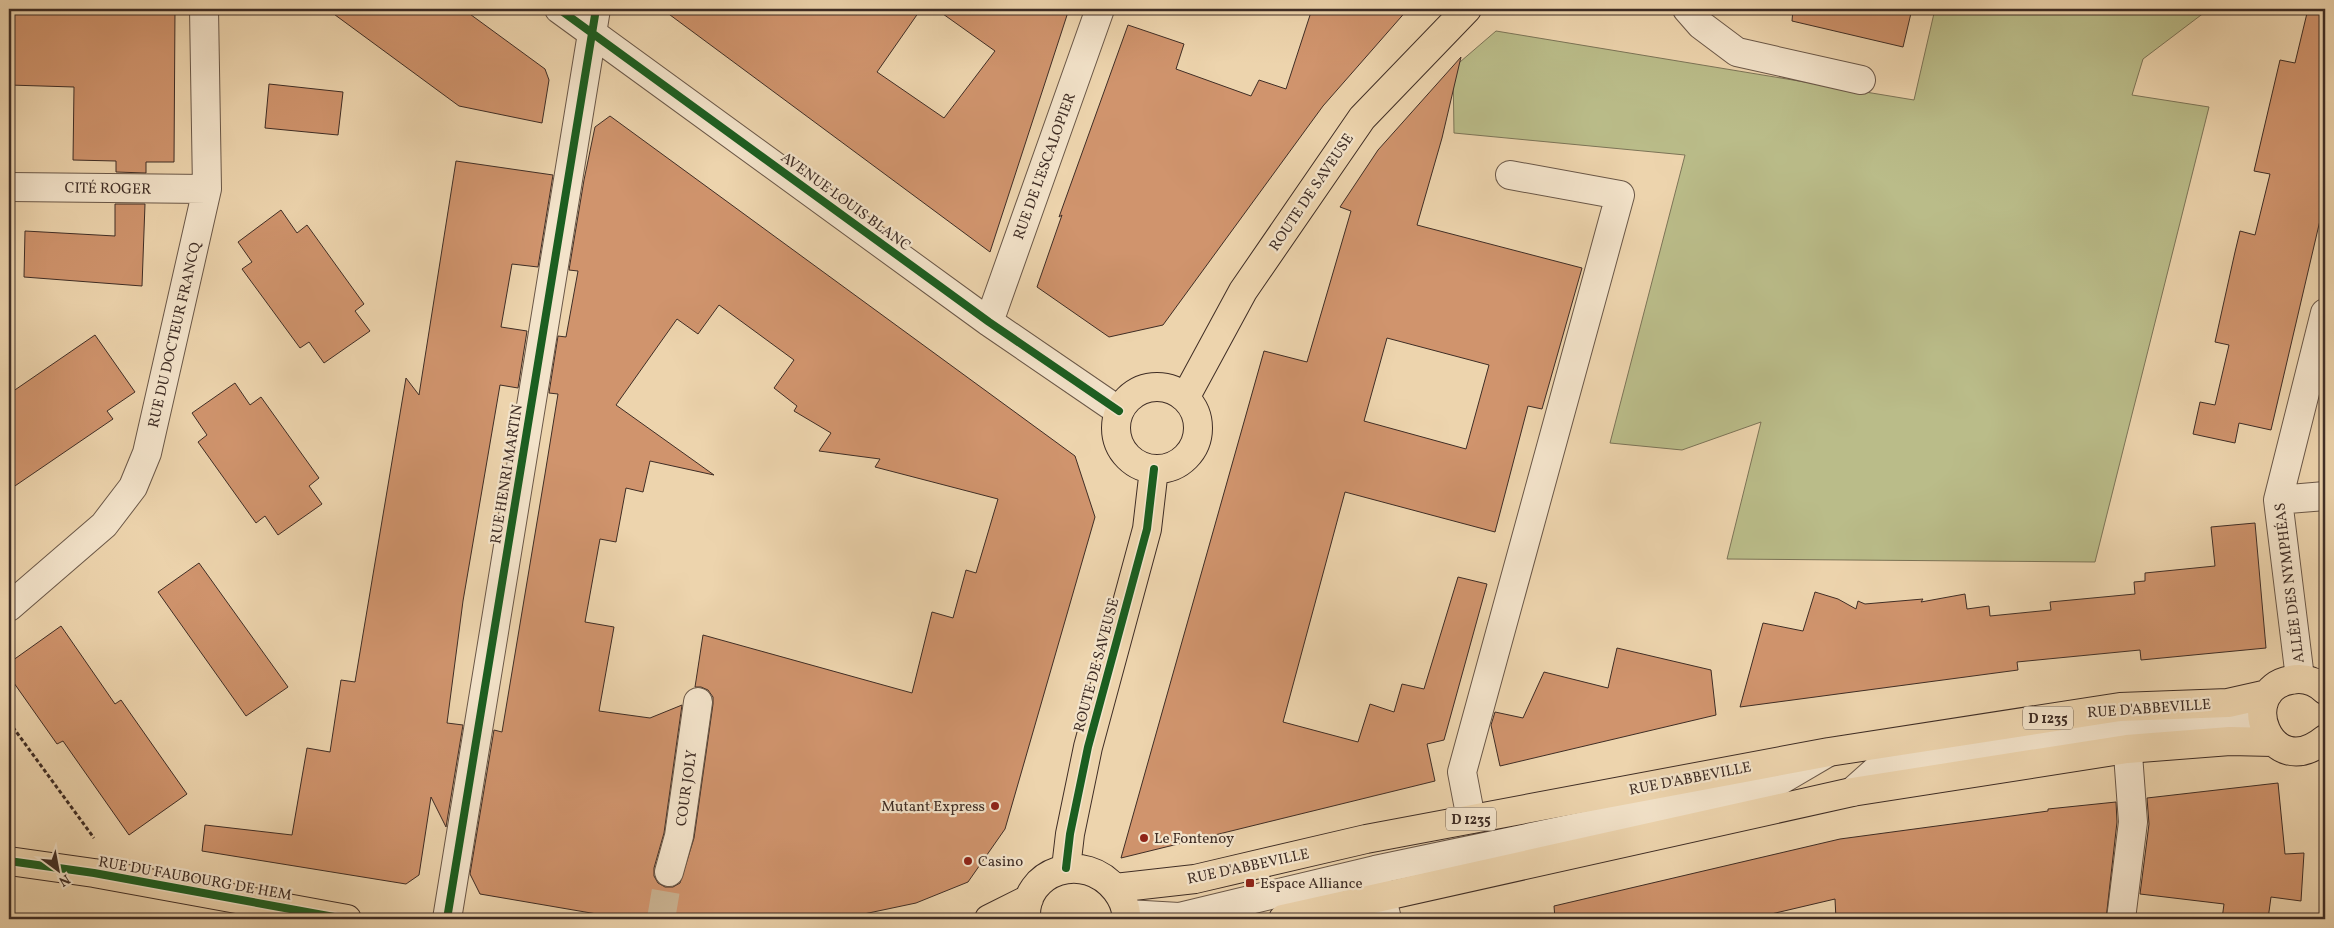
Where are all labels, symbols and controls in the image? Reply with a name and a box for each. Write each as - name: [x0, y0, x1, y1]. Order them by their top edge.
- street label: RUE DE L'ESCALOPIER: [1009, 90, 1082, 243]
- street label: ROUTE DE SAVEUSE: [1265, 130, 1360, 256]
- street label: AVENUE LOUIS BLANC: [776, 148, 915, 257]
- street label: CITÉ ROGER: [65, 178, 151, 201]
- street label: RUE DU DOCTEUR FRANCQ: [144, 240, 207, 430]
- street label: RUE HENRI MARTIN: [486, 403, 529, 546]
- street label: ALLÉE DES NYMPHÉAS: [2270, 501, 2311, 664]
- street label: ROUTE DE SAVEUSE: [1069, 596, 1125, 735]
- street label: RUE D'ABBEVILLE: [2086, 695, 2212, 724]
- road number: D 1235: [2023, 706, 2073, 730]
- street label: COUR JOLY: [672, 748, 703, 828]
- street label: RUE D'ABBEVILLE: [1627, 757, 1753, 802]
- place label: Mutant Express: [881, 797, 985, 818]
- marker: Mutant Express: [989, 800, 1001, 812]
- road number: D 1235: [1446, 808, 1496, 831]
- place label: Le Fontenoy: [1154, 829, 1234, 850]
- marker: Le Fontenoy: [1138, 832, 1150, 844]
- street label: RUE D'ABBEVILLE: [1185, 844, 1311, 891]
- north arrow: [32, 846, 82, 896]
- street label: RUE DU FAUBOURG DE HEM: [96, 852, 293, 907]
- place label: Casino: [978, 852, 1023, 873]
- marker: Casino: [962, 855, 974, 867]
- text: N: [55, 869, 73, 891]
- place label: Espace Alliance: [1260, 874, 1363, 895]
- marker: Espace Alliance: [1244, 877, 1256, 889]

